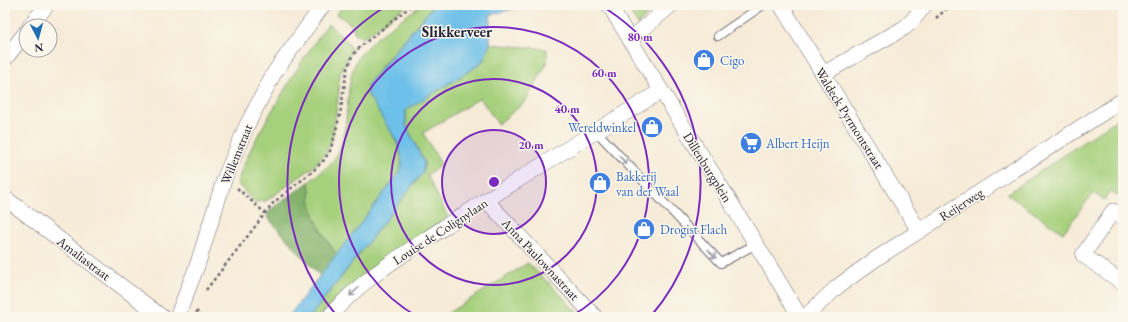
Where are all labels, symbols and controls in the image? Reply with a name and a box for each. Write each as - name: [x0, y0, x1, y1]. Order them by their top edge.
- north arrow: [18, 18, 58, 58]
- district label: Slikkerveer: [422, 22, 493, 41]
- text: 80 m: [627, 29, 653, 45]
- text: N: [34, 41, 44, 55]
- shop icon: Cigo: [691, 47, 717, 73]
- place label: Cigo: [720, 52, 745, 69]
- street label: Waldeck Pyrmontstraat: [812, 64, 888, 172]
- text: 60 m: [591, 65, 617, 81]
- text: 40 m: [554, 101, 580, 117]
- shop icon: Wereldwinkel: [639, 114, 665, 140]
- place label: Wereldwinkel: [568, 119, 636, 136]
- street label: Willemstraat: [217, 122, 256, 187]
- street label: Dillenburgplein: [679, 129, 736, 206]
- supermarket icon: Albert Heijn: [738, 130, 764, 156]
- place label: Albert Heijn: [765, 135, 830, 152]
- text: 20 m: [518, 137, 544, 153]
- one-way arrow: [618, 154, 627, 165]
- place label: Bakkerij van der Waal: [616, 168, 679, 200]
- shop icon: Bakkerij van der Waal: [587, 170, 613, 196]
- centre of rings: [487, 175, 501, 189]
- street label: Reijerweg: [936, 184, 987, 225]
- street label: Louise de Colignylaan: [390, 194, 491, 269]
- street label: Anna Paulownastraat: [497, 214, 583, 304]
- shop icon: Drogist Flach: [631, 216, 657, 242]
- place label: Drogist Flach: [660, 221, 728, 238]
- street label: Amaliastraat: [53, 232, 114, 284]
- one-way arrow: [707, 249, 717, 259]
- one-way arrow: [349, 287, 359, 296]

